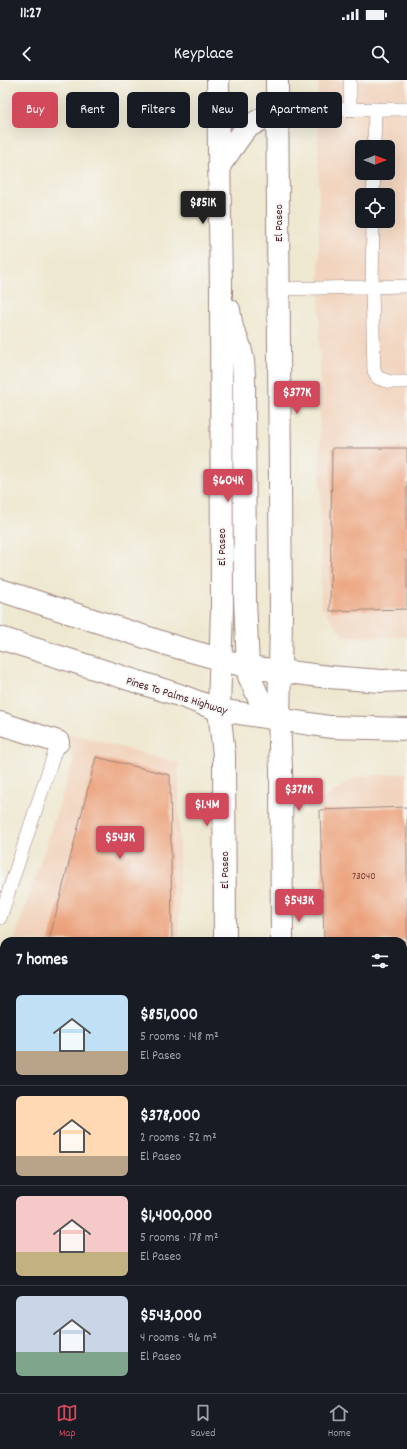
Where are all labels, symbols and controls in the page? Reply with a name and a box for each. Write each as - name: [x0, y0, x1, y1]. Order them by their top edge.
- text: 11:27: [20, 3, 41, 25]
- text: Keyplace: [174, 42, 233, 67]
- icon: back: [16, 43, 38, 65]
- icon: search: [369, 43, 391, 65]
- chip: Buy: [12, 92, 58, 128]
- chip: Rent: [66, 92, 119, 128]
- chip: Filters: [127, 92, 190, 128]
- chip: New: [198, 92, 248, 128]
- chip: Apartment: [256, 92, 342, 128]
- north arrow: [355, 140, 395, 180]
- map controls: [355, 140, 395, 228]
- button: locate: [355, 188, 395, 228]
- pin: $851K: [175, 191, 231, 225]
- text: $851K: [190, 194, 216, 213]
- street label: El Paseo: [271, 204, 288, 242]
- pin: $377K: [269, 381, 325, 415]
- text: $377K: [283, 384, 311, 403]
- pin: $604K: [200, 469, 256, 503]
- text: $604K: [212, 472, 244, 491]
- street label: El Paseo: [214, 528, 231, 566]
- street label: Pines To Palms Highway: [124, 673, 231, 720]
- pin: $378K: [271, 778, 327, 812]
- text: $378K: [285, 781, 313, 800]
- pin: $1.4M: [179, 793, 235, 827]
- text: $1.4M: [195, 796, 219, 815]
- pin: $543K: [92, 826, 148, 860]
- text: $543K: [105, 829, 135, 848]
- street label: El Paseo: [217, 851, 234, 889]
- house number: 73040: [352, 870, 376, 884]
- pin: $543K: [271, 889, 327, 923]
- text: $543K: [284, 892, 314, 911]
- text: 7 homes: [16, 949, 68, 973]
- icon: filters: [369, 950, 391, 972]
- text: $851,000: [140, 1004, 198, 1028]
- icon: home: [48, 1011, 96, 1059]
- text: 5 rooms · 148 m²: [140, 1028, 219, 1047]
- text: El Paseo: [140, 1047, 181, 1066]
- text: $378,000: [140, 1105, 201, 1129]
- icon: home: [48, 1112, 96, 1160]
- text: 2 rooms · 52 m²: [140, 1129, 217, 1148]
- text: El Paseo: [140, 1148, 181, 1167]
- text: $1,400,000: [140, 1205, 212, 1229]
- icon: home: [48, 1212, 96, 1260]
- text: 5 rooms · 178 m²: [140, 1229, 218, 1248]
- text: El Paseo: [140, 1248, 181, 1267]
- text: $543,000: [140, 1305, 202, 1329]
- icon: home: [48, 1312, 96, 1360]
- text: 4 rooms · 96 m²: [140, 1329, 217, 1348]
- text: El Paseo: [140, 1348, 181, 1367]
- tab: Map: [56, 1402, 78, 1442]
- tab: Saved: [191, 1402, 215, 1442]
- tab: Home: [328, 1402, 351, 1442]

